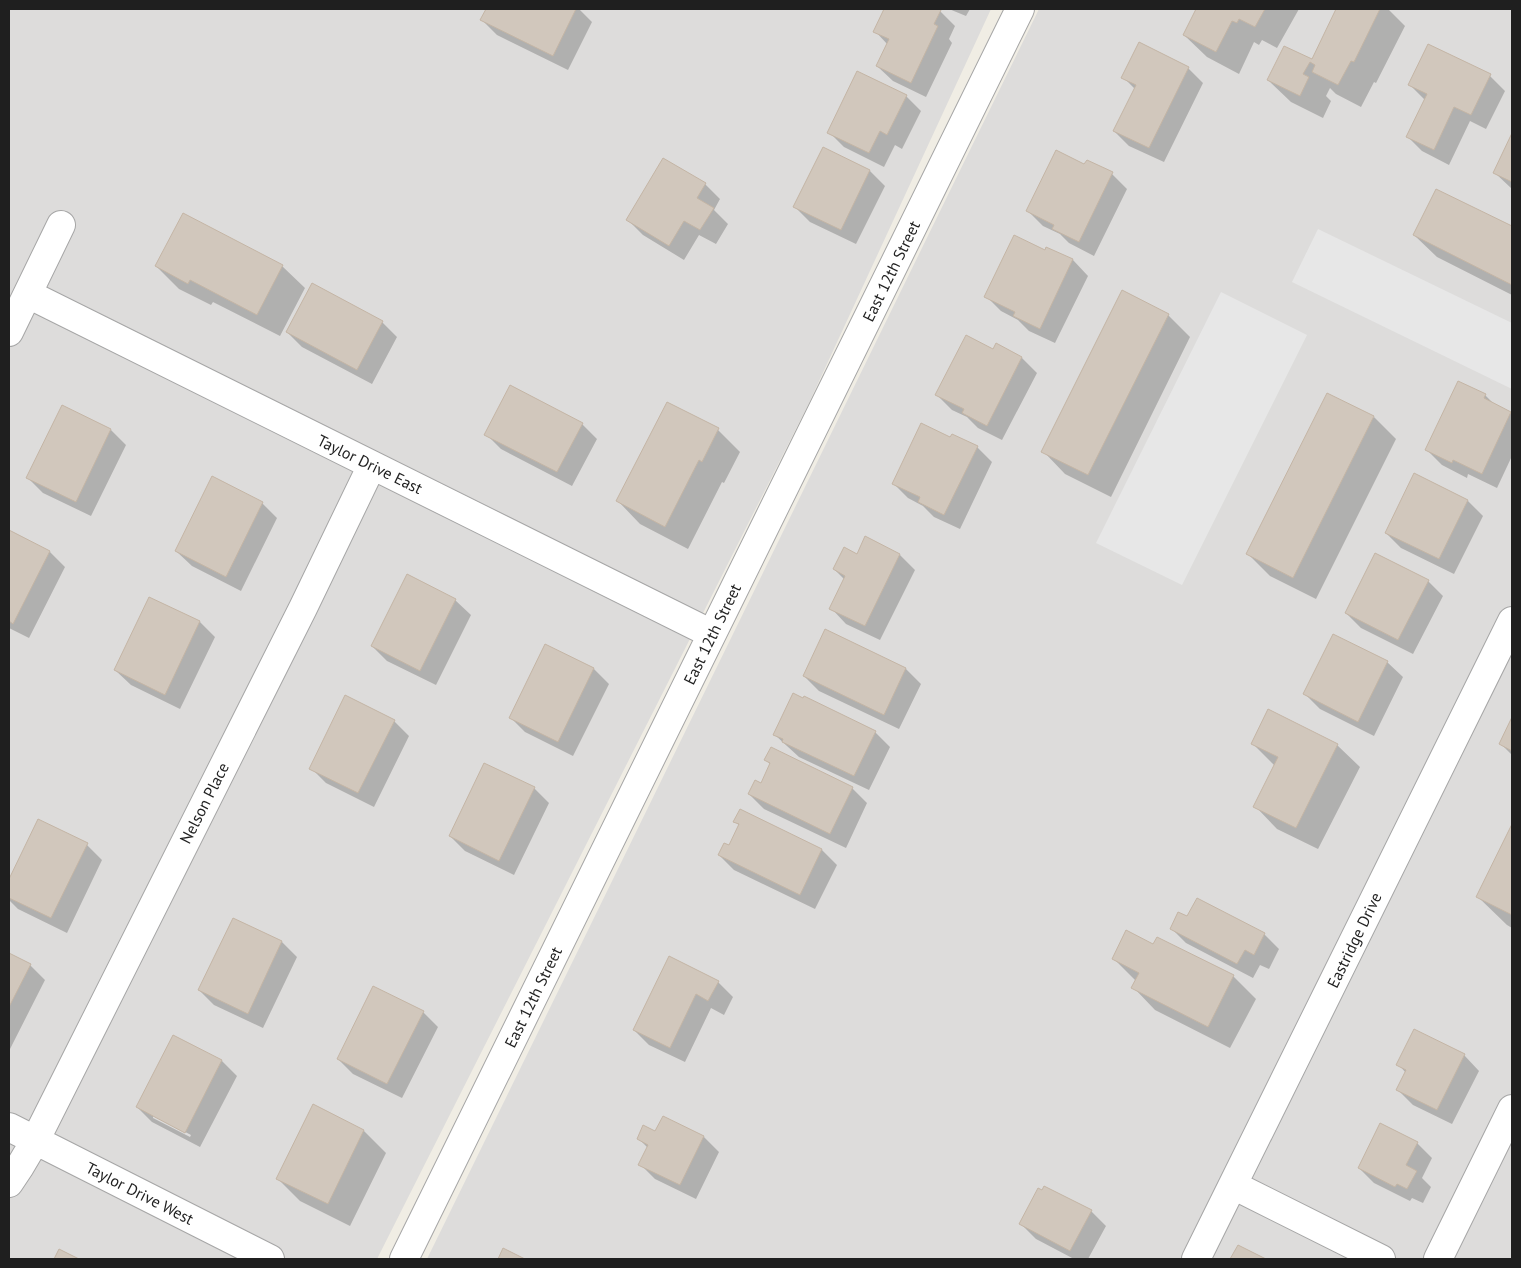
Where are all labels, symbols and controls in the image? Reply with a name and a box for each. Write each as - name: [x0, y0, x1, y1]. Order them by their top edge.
- street label: East 12th Street: [858, 217, 924, 325]
- street label: Taylor Drive East: [314, 430, 426, 498]
- street label: East 12th Street: [679, 580, 745, 688]
- street label: Nelson Place: [175, 759, 233, 847]
- street label: Eastridge Drive: [1322, 889, 1386, 991]
- street label: East 12th Street: [500, 943, 566, 1051]
- street label: Taylor Drive West: [83, 1157, 198, 1229]

